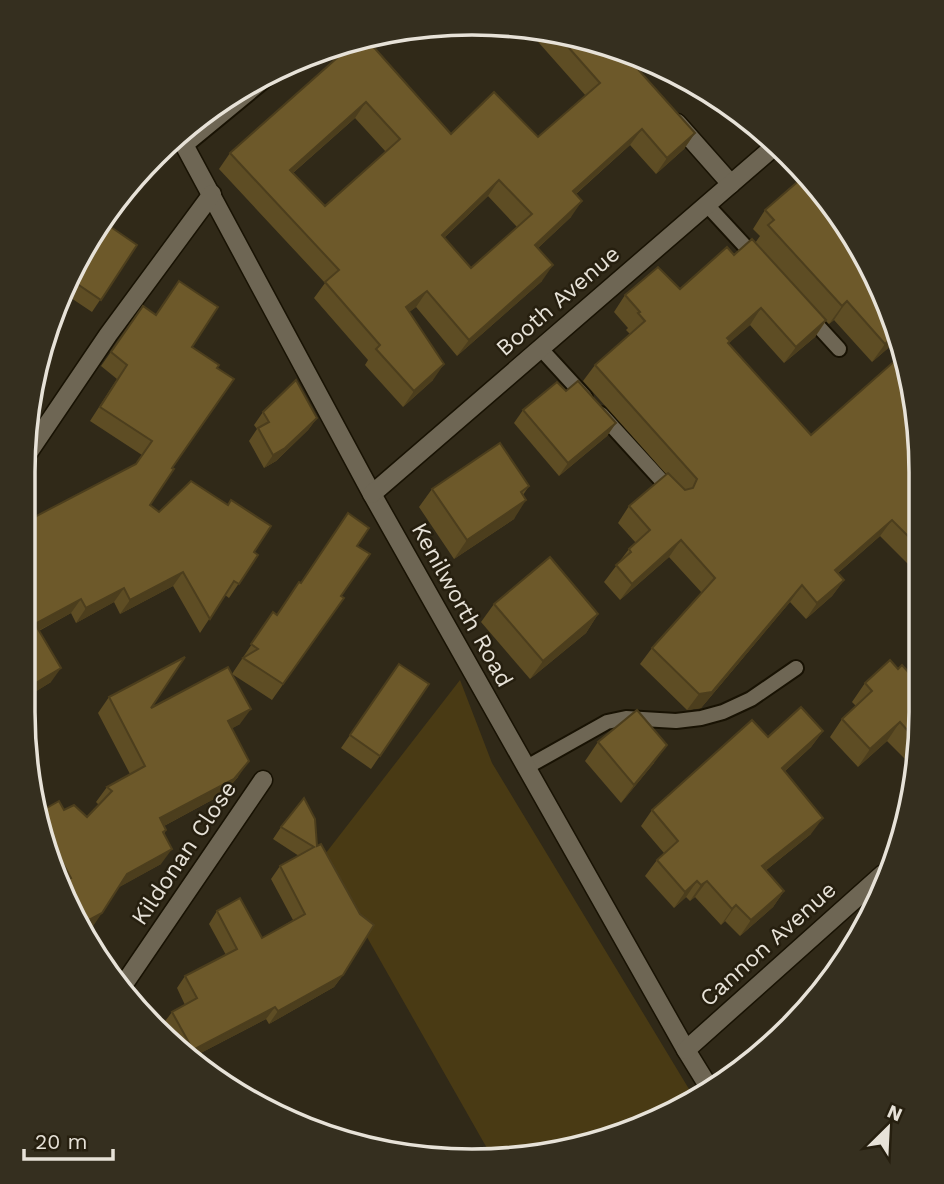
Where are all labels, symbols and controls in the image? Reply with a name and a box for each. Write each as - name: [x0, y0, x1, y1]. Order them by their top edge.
- street label: Booth Avenue: [491, 240, 625, 362]
- street label: Kenilworth Road: [406, 518, 518, 692]
- street label: Kildonan Close: [126, 776, 242, 930]
- street label: Cannon Avenue: [694, 876, 842, 1012]
- north arrow: [853, 1093, 923, 1163]
- text: N: [884, 1100, 906, 1126]
- scale bar: [24, 1118, 114, 1162]
- text: 20 m: [35, 1129, 87, 1154]

